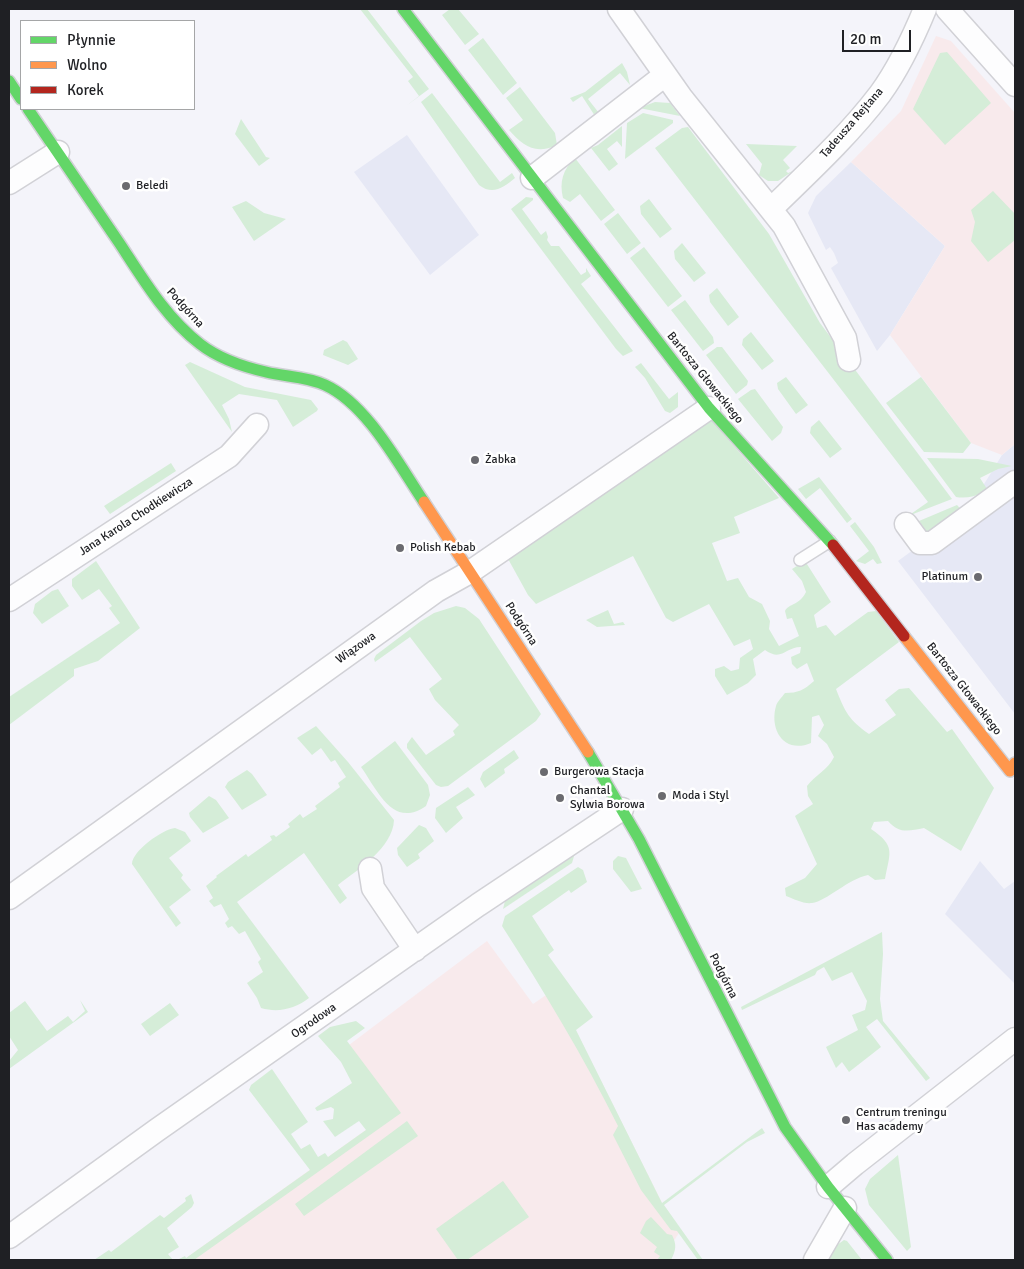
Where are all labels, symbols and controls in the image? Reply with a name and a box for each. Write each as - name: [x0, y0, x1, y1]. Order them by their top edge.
- legend: [20, 20, 195, 110]
- scale bar: [844, 20, 913, 52]
- text: 20 m: [850, 30, 881, 48]
- text: Płynnie: [67, 31, 116, 49]
- text: Wolno: [67, 56, 107, 74]
- text: Korek: [67, 81, 104, 99]
- street label: Tadeusza Rejtana: [818, 85, 886, 161]
- place label: Beledi: [136, 179, 168, 193]
- marker: Beledi: [120, 180, 132, 192]
- street label: Podgórna: [163, 285, 207, 331]
- street label: Bartosza Głowackiego: [664, 329, 746, 427]
- place label: Żabka: [485, 453, 516, 467]
- marker: Żabka: [469, 454, 481, 466]
- street label: Jana Karola Chodkiewicza: [76, 475, 196, 559]
- place label: Polish Kebab: [410, 541, 476, 555]
- marker: Polish Kebab: [394, 542, 406, 554]
- place label: Platinum: [921, 570, 968, 584]
- marker: Platinum: [972, 571, 984, 583]
- street label: Podgórna: [502, 600, 540, 648]
- street label: Wiązowa: [333, 629, 379, 667]
- street label: Bartosza Głowackiego: [923, 640, 1005, 738]
- place label: Burgerowa Stacja: [554, 765, 644, 779]
- marker: Burgerowa Stacja: [538, 766, 550, 778]
- place label: Chantal Sylwia Borowa: [570, 784, 645, 812]
- place label: Moda i Styl: [672, 789, 729, 803]
- marker: Moda i Styl: [656, 790, 668, 802]
- marker: Chantal Sylwia Borowa: [554, 792, 566, 804]
- street label: Podgórna: [706, 951, 740, 1001]
- street label: Ogrodowa: [289, 1000, 339, 1042]
- place label: Centrum treningu Has academy: [856, 1106, 947, 1134]
- marker: Centrum treningu Has academy: [840, 1114, 852, 1126]

